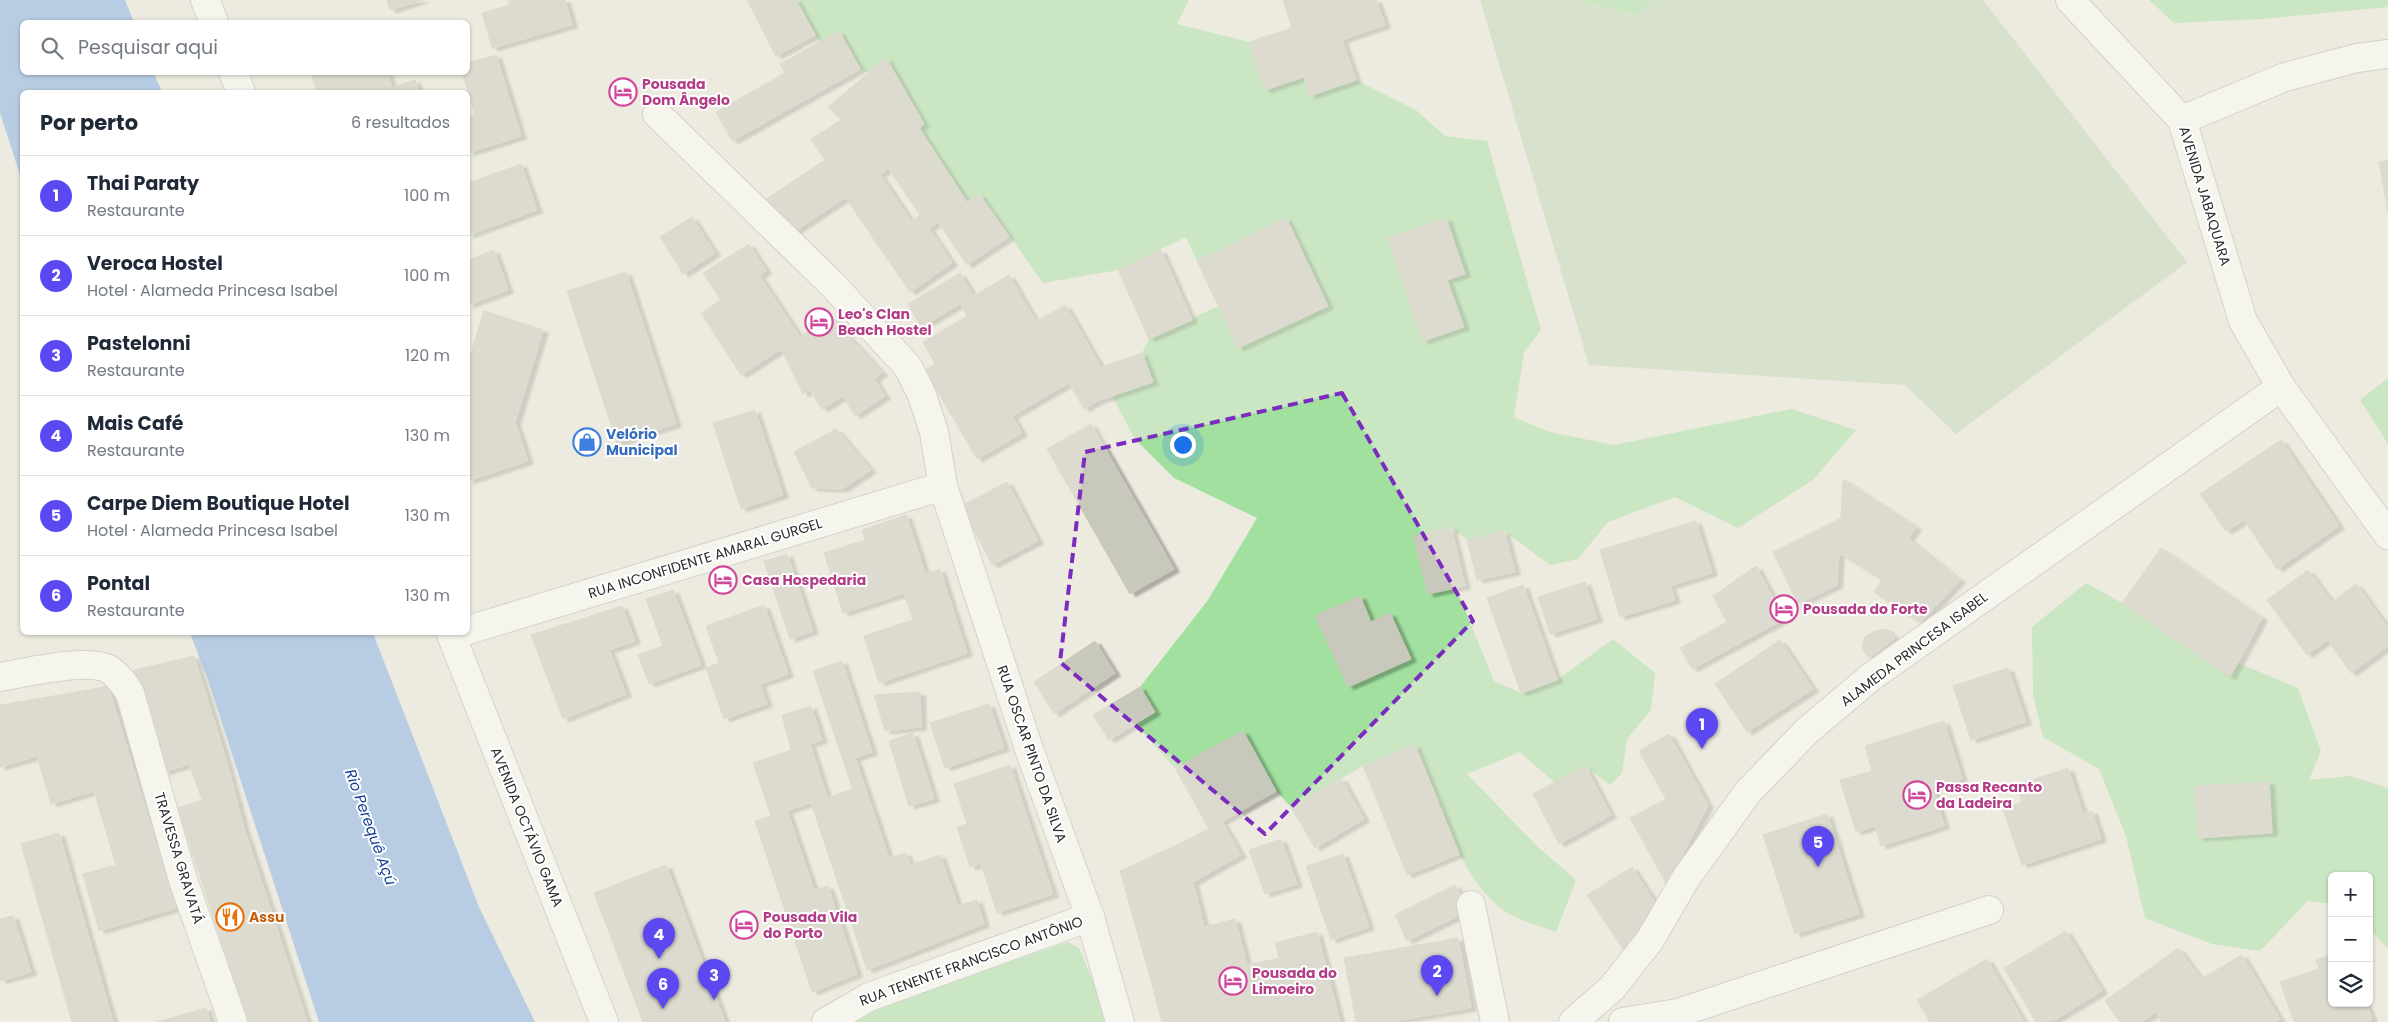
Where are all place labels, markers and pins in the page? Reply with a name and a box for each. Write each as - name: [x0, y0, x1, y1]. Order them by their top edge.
- place label: Pousada Dom Ângelo: [642, 74, 730, 110]
- hotel icon: Pousada Dom Ângelo: [608, 77, 638, 107]
- place label: Leo's Clan Beach Hostel: [838, 304, 932, 340]
- hotel icon: Leo's Clan Beach Hostel: [804, 307, 834, 337]
- place label: Velório Municipal: [606, 424, 678, 460]
- shop icon: Velório Municipal: [572, 427, 602, 457]
- hotel icon: Casa Hospedaria: [708, 565, 738, 595]
- place label: Casa Hospedaria: [742, 570, 866, 590]
- hotel icon: Pousada do Forte: [1769, 594, 1799, 624]
- place label: Pousada do Forte: [1803, 599, 1928, 619]
- pin: 1: [1686, 708, 1718, 749]
- place label: Passa Recanto da Ladeira: [1936, 777, 2042, 813]
- hotel icon: Passa Recanto da Ladeira: [1902, 780, 1932, 810]
- pin: 5: [1802, 826, 1834, 867]
- restaurant icon: Assu: [215, 902, 245, 932]
- place label: Assu: [249, 907, 284, 927]
- place label: Pousada Vila do Porto: [763, 907, 857, 943]
- hotel icon: Pousada Vila do Porto: [729, 910, 759, 940]
- pin: 4: [643, 918, 675, 959]
- pin: 2: [1421, 955, 1453, 996]
- pin: 3: [698, 959, 730, 1000]
- place label: Pousada do Limoeiro: [1252, 963, 1337, 999]
- hotel icon: Pousada do Limoeiro: [1218, 966, 1248, 996]
- pin: 6: [647, 968, 679, 1009]

